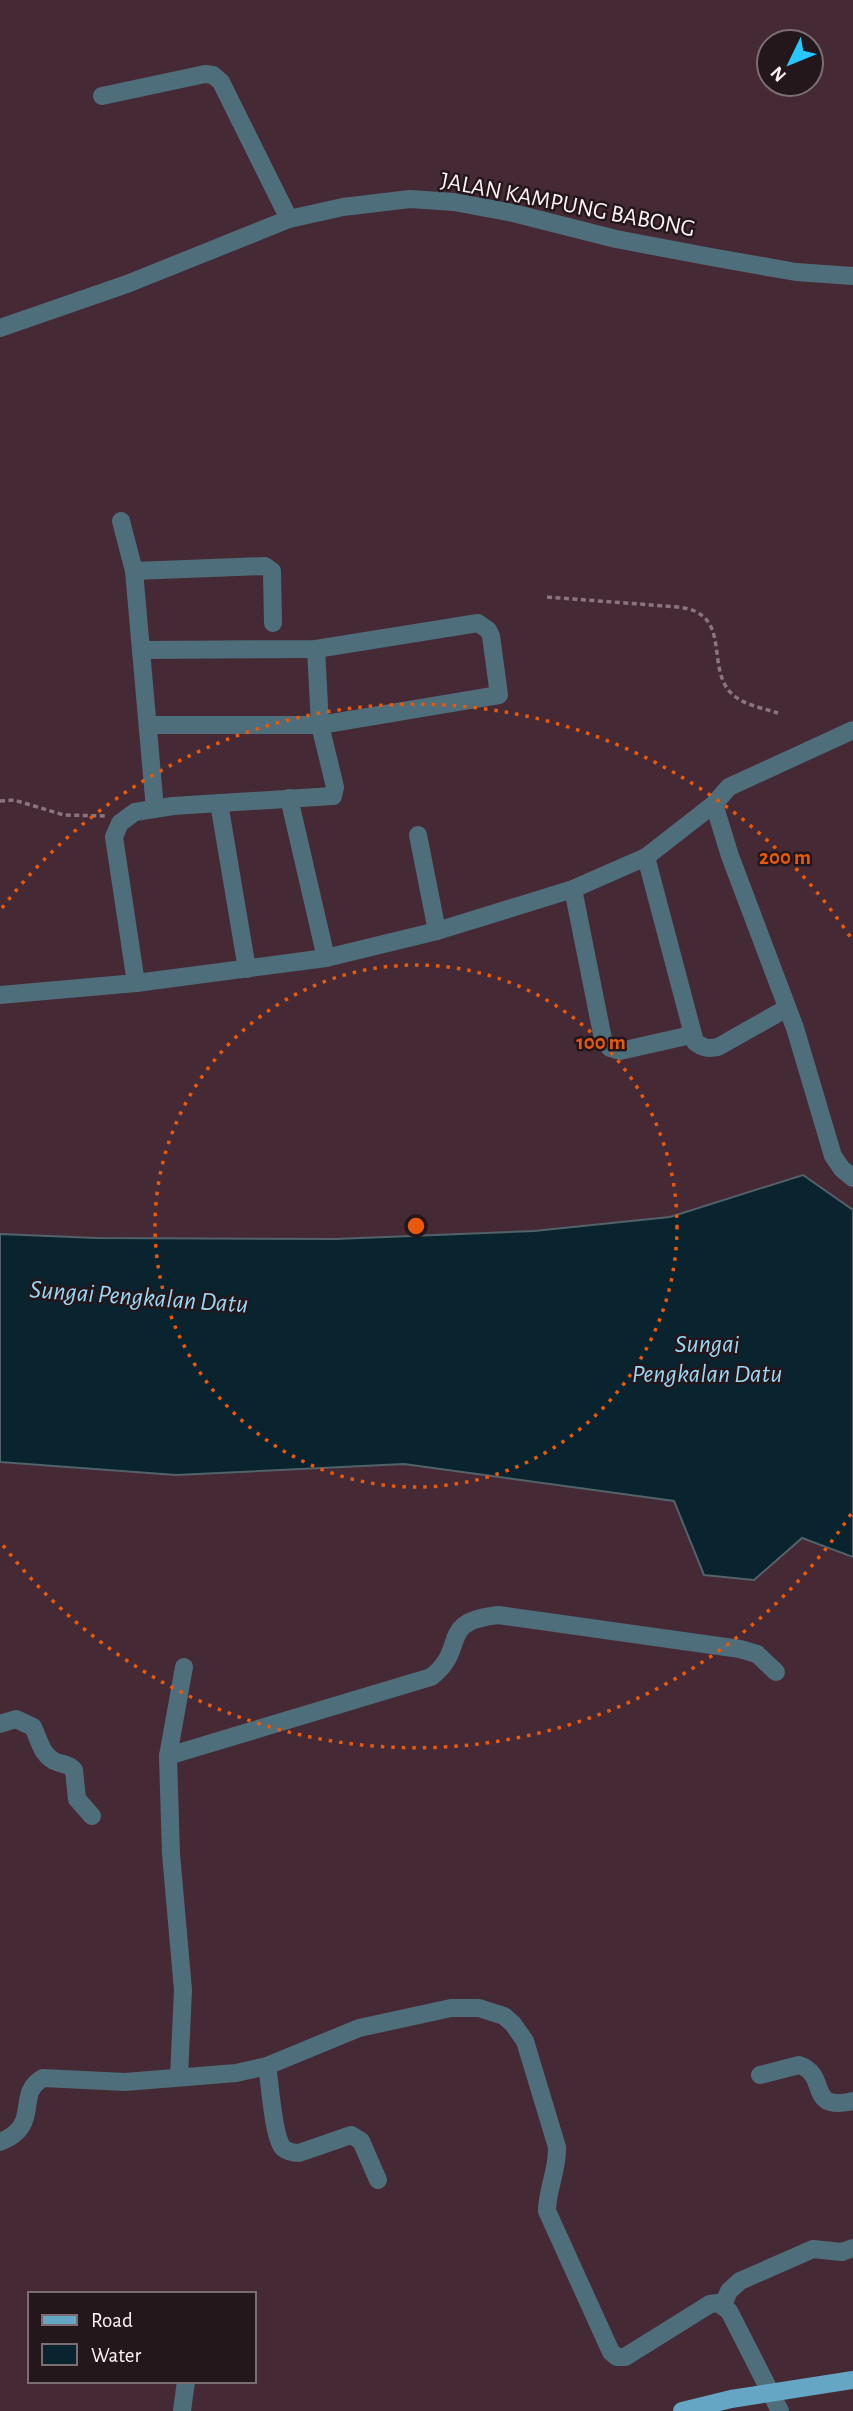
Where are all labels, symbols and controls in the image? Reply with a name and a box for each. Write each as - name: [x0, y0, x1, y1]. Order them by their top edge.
- north arrow: [755, 28, 825, 98]
- text: N: [767, 62, 790, 85]
- street label: JALAN KAMPUNG BABONG: [439, 169, 697, 241]
- text: 200 m: [759, 847, 811, 868]
- text: 100 m: [576, 1032, 626, 1053]
- centre of rings: [404, 1214, 428, 1238]
- water label: Sungai Pengkalan Datu: [29, 1276, 249, 1318]
- water label: Sungai Pengkalan Datu: [632, 1331, 782, 1387]
- legend: [28, 2292, 256, 2383]
- text: Road: [91, 2310, 133, 2331]
- text: Water: [91, 2345, 141, 2366]

